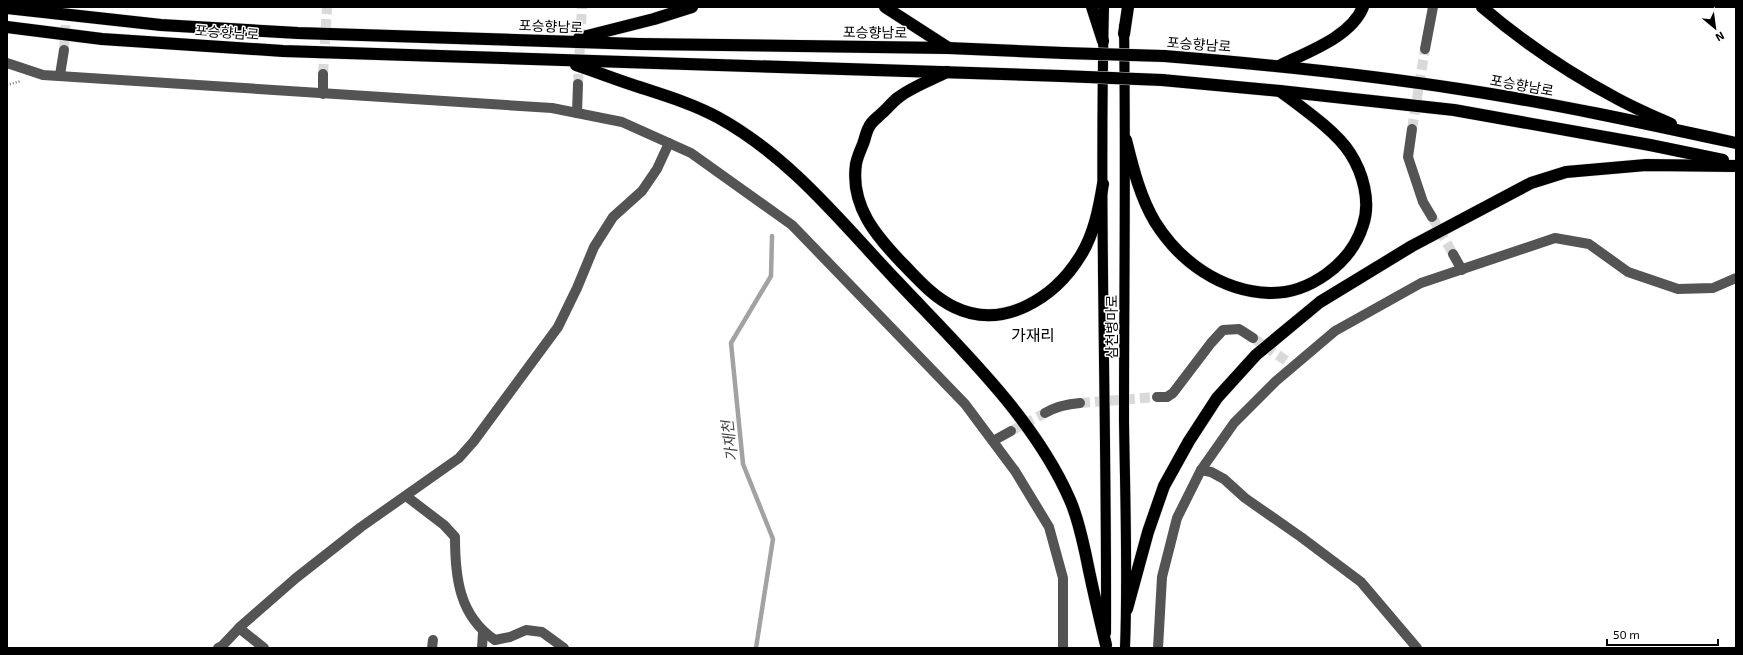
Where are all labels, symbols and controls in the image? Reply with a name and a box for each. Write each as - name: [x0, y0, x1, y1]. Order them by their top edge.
- north arrow: [1695, 8, 1735, 48]
- street label: 포승향남로: [519, 16, 584, 36]
- street label: 포승향남로: [194, 21, 260, 43]
- street label: 포승향남로: [843, 23, 907, 41]
- text: N: [1713, 30, 1727, 45]
- street label: 포승향남로: [1166, 33, 1232, 55]
- street label: 포승향남로: [1489, 71, 1555, 99]
- street label: 삼천병마로: [1103, 295, 1120, 359]
- district label: 가재리: [1011, 325, 1055, 344]
- water label: 가재천: [717, 417, 740, 463]
- scale bar: [1607, 621, 1718, 647]
- text: 50 m: [1613, 627, 1640, 641]

